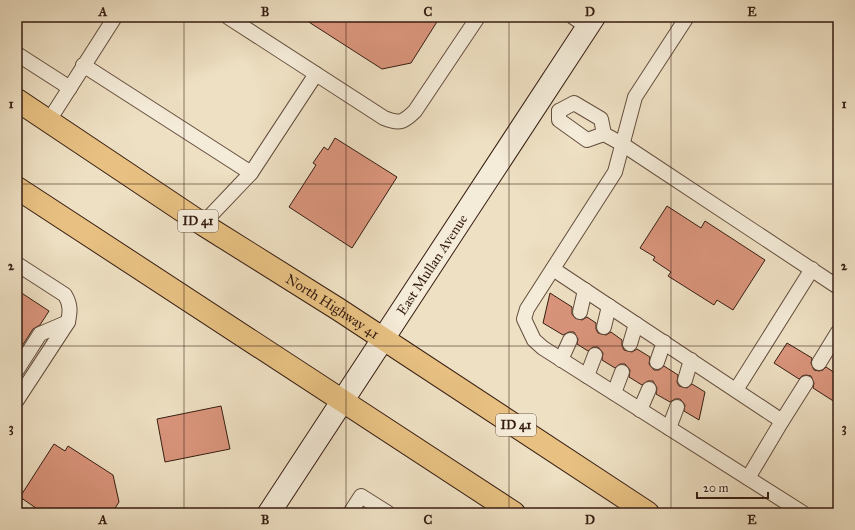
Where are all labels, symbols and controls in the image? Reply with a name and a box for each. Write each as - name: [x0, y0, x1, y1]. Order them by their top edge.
- text: A: [98, 4, 108, 20]
- text: B: [261, 4, 270, 20]
- text: C: [424, 4, 433, 20]
- text: D: [585, 4, 595, 20]
- text: E: [747, 4, 757, 20]
- text: 1: [8, 96, 14, 112]
- text: 1: [841, 96, 847, 112]
- road number: ID 41: [178, 210, 218, 232]
- street label: East Mullan Avenue: [393, 211, 471, 318]
- text: 2: [8, 258, 15, 274]
- text: 2: [841, 258, 848, 274]
- street label: North Highway 41: [283, 270, 383, 343]
- road number: ID 41: [496, 414, 536, 436]
- text: 3: [8, 420, 14, 436]
- text: 3: [841, 420, 847, 436]
- scale bar: [697, 474, 768, 500]
- text: 20 m: [703, 481, 729, 495]
- text: A: [98, 512, 108, 528]
- text: B: [261, 512, 270, 528]
- text: C: [424, 512, 433, 528]
- text: D: [585, 512, 595, 528]
- text: E: [747, 512, 757, 528]

